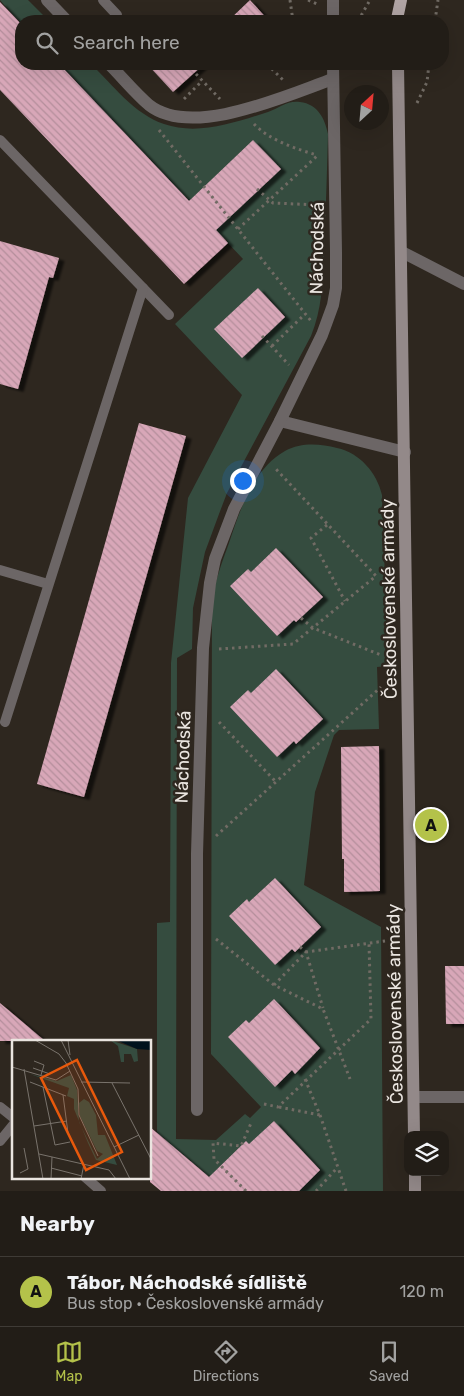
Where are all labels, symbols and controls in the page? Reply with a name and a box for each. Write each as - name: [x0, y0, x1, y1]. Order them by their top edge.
- search box: [15, 15, 449, 70]
- icon: search: [33, 29, 61, 57]
- text: Search here: [73, 31, 180, 54]
- north arrow: [344, 85, 389, 130]
- street label: Náchodská: [305, 202, 329, 294]
- your location: [230, 468, 256, 494]
- street label: Československé armády: [376, 499, 402, 699]
- street label: Náchodská: [170, 710, 196, 804]
- pin: A: [415, 806, 447, 844]
- street label: Československé armády: [382, 904, 408, 1104]
- inset map: [12, 1040, 151, 1178]
- map controls: [404, 1131, 449, 1176]
- button: layers: [404, 1131, 449, 1176]
- text: Nearby: [20, 1211, 95, 1236]
- text: Tábor, Náchodské sídliště: [67, 1271, 307, 1294]
- text: A: [30, 1282, 42, 1301]
- text: 120 m: [399, 1282, 444, 1301]
- text: Bus stop · Československé armády: [67, 1294, 324, 1313]
- tab: Map: [55, 1338, 83, 1385]
- tab: Directions: [193, 1338, 259, 1385]
- tab: Saved: [369, 1338, 409, 1385]

